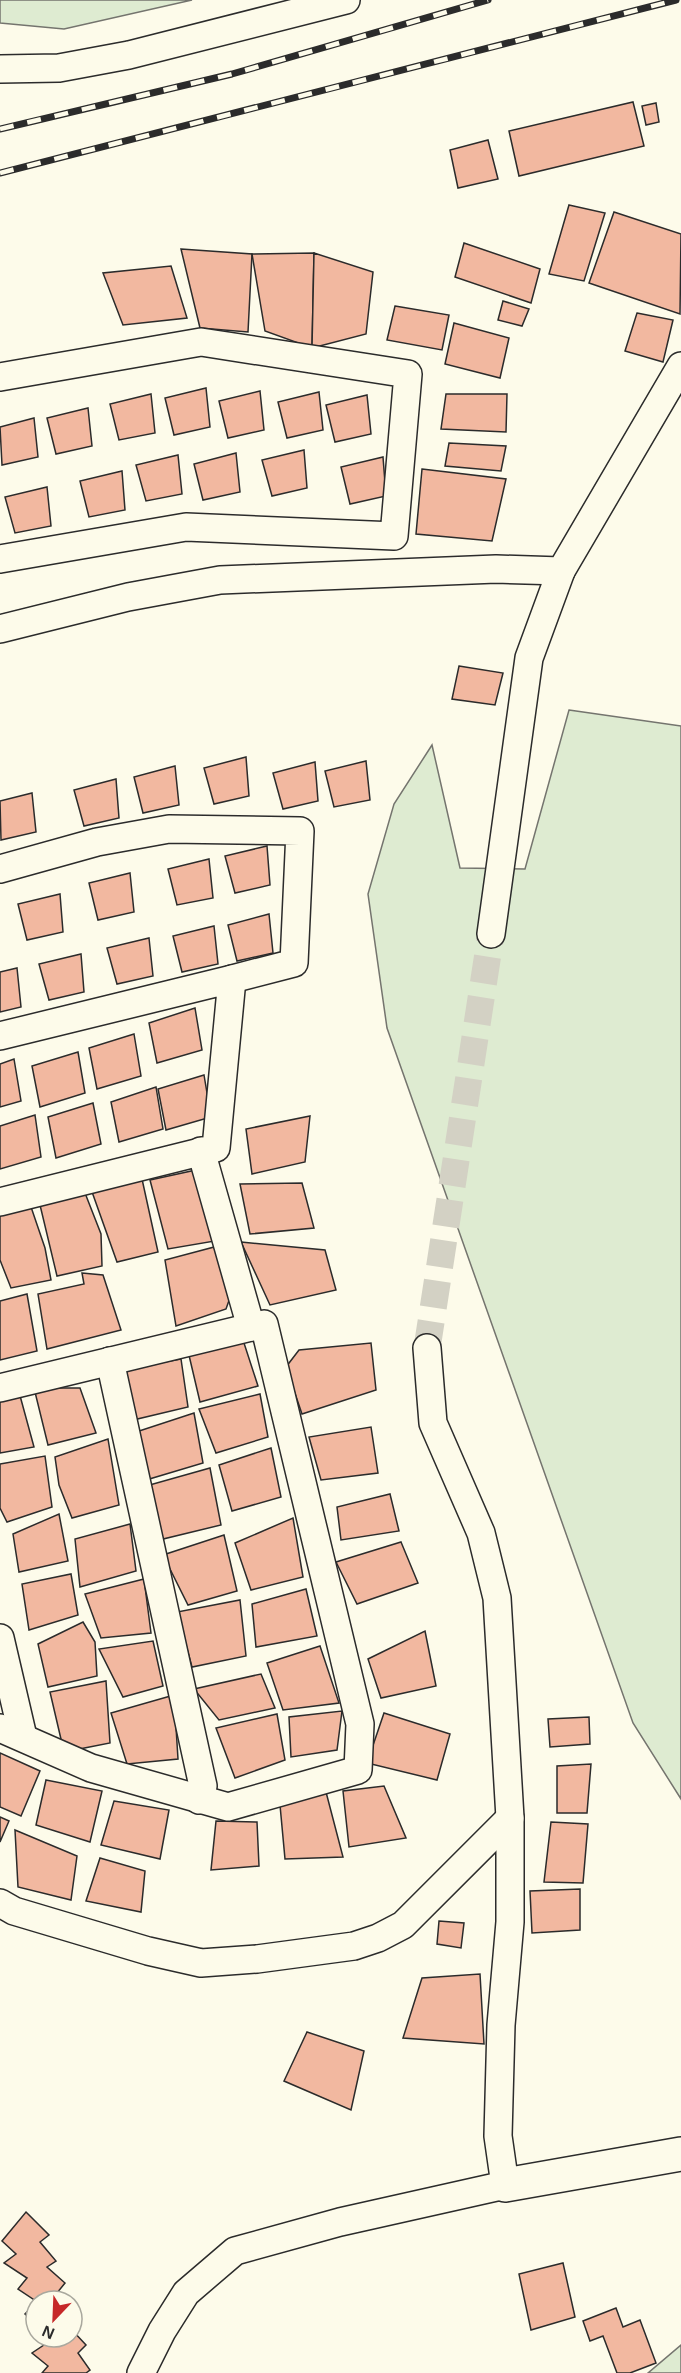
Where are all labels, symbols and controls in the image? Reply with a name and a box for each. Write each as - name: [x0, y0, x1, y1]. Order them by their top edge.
- north arrow: [24, 2289, 84, 2349]
- text: N: [40, 2322, 57, 2342]

